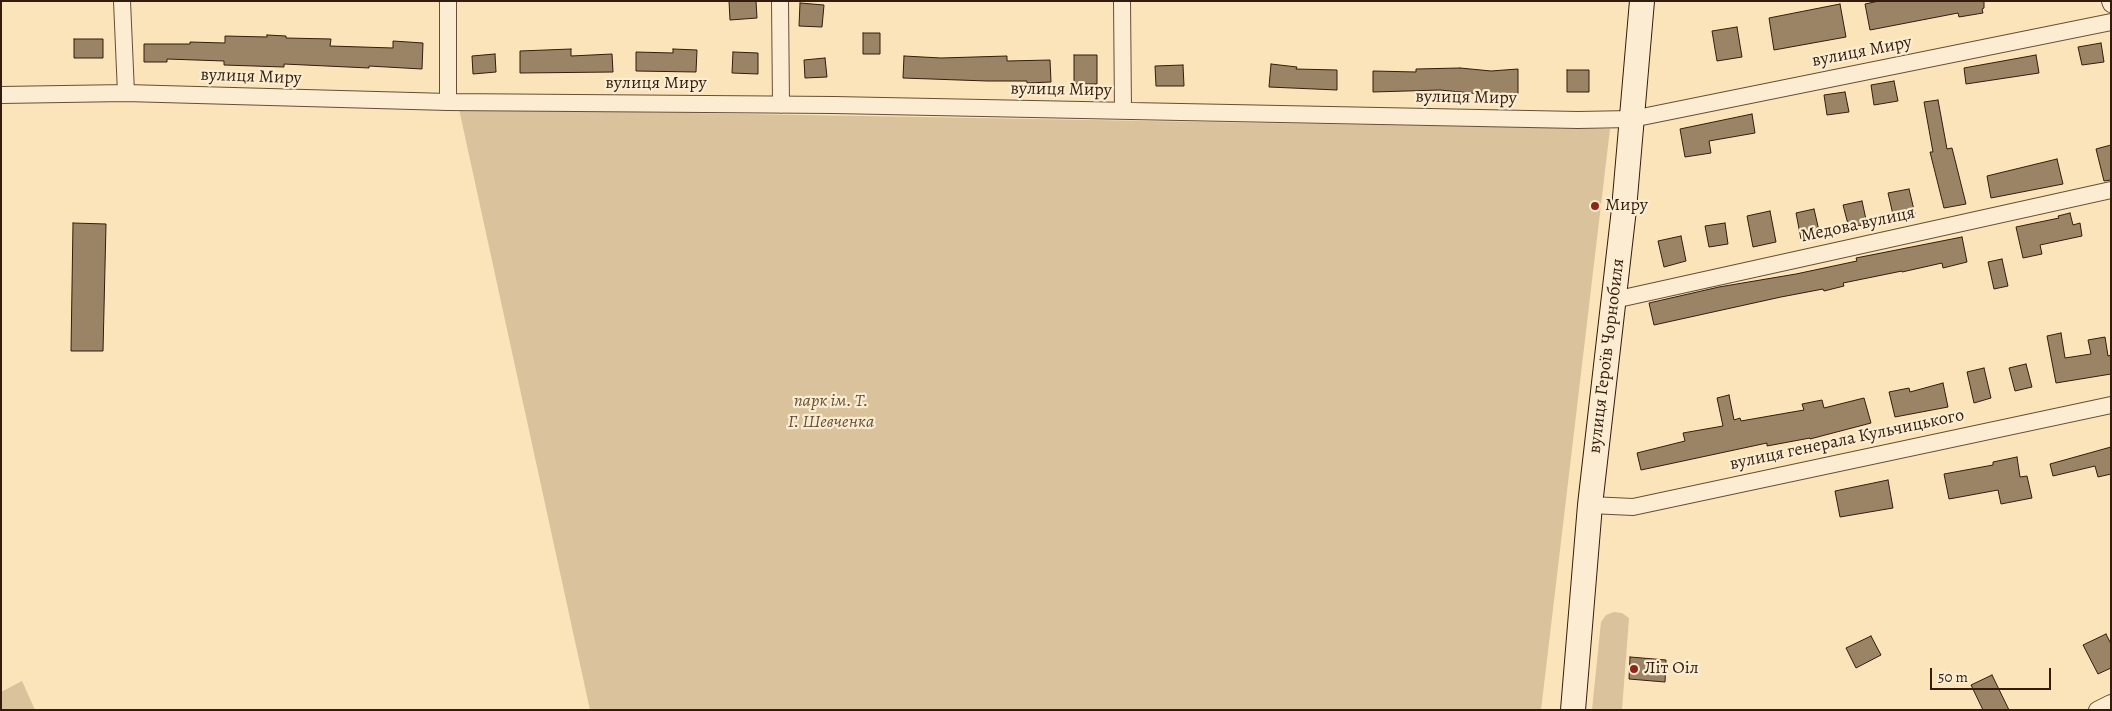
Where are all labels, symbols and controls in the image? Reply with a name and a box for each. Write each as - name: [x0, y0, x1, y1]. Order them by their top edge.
- street label: вулиця Миру: [1810, 32, 1914, 72]
- street label: вулиця Миру: [200, 64, 302, 90]
- street label: вулиця Миру: [605, 73, 707, 95]
- street label: вулиця Миру: [1010, 78, 1112, 102]
- street label: вулиця Миру: [1415, 86, 1517, 110]
- place label: Миру: [1605, 195, 1648, 217]
- marker: Миру: [1589, 200, 1601, 212]
- street label: Медова вулиця: [1799, 202, 1917, 248]
- street label: вулиця Героїв Чорнобиля: [1584, 257, 1630, 455]
- park label: парк ім. Т. Г. Шевченка: [788, 391, 874, 434]
- street label: вулиця генерала Кульчицького: [1728, 405, 1966, 475]
- place label: Літ Оіл: [1644, 658, 1699, 680]
- scale bar: [1932, 658, 2053, 690]
- marker: Літ Оіл: [1628, 663, 1640, 675]
- text: 50 m: [1938, 667, 1968, 687]

